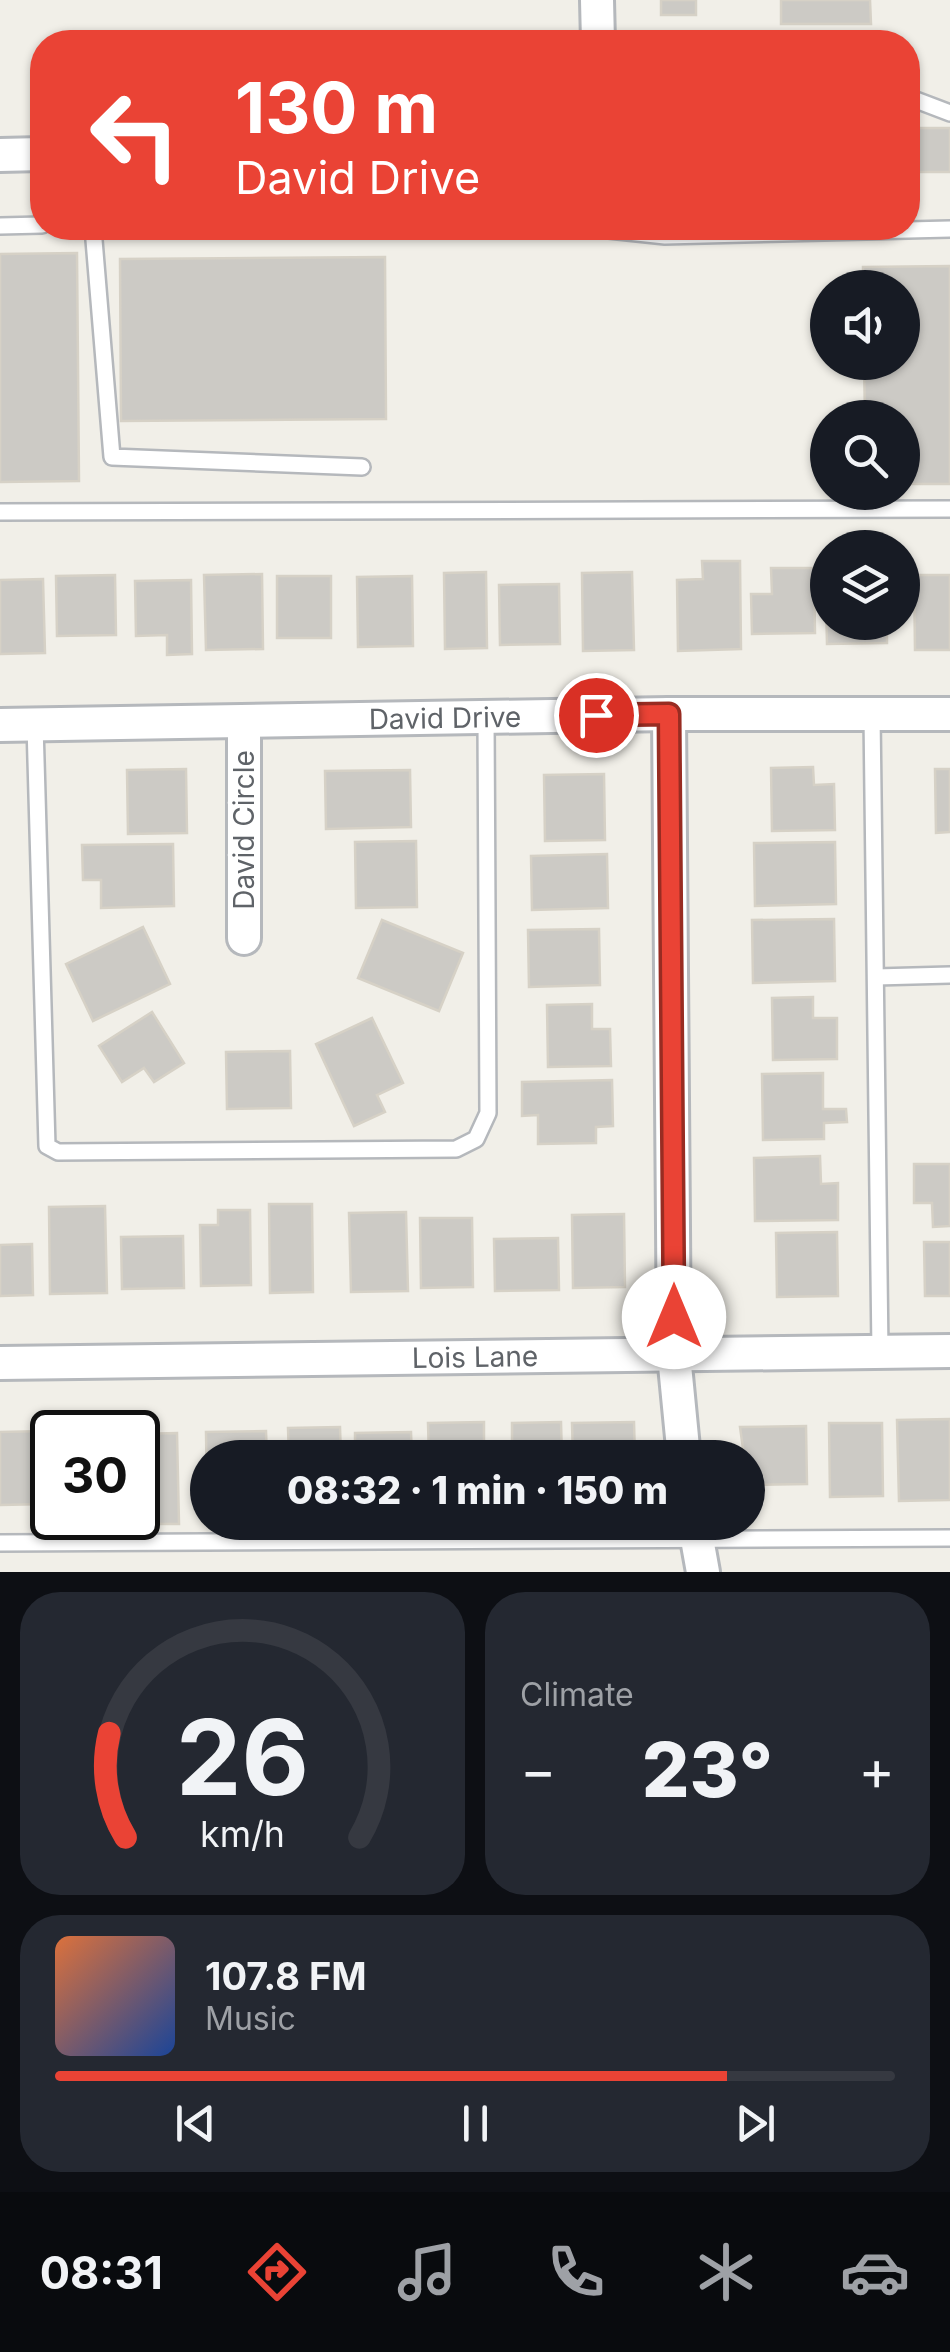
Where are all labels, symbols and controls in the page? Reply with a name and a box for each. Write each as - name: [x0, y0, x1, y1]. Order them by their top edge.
- text: 130 m: [235, 65, 438, 150]
- icon: left: [70, 70, 200, 200]
- text: David Drive: [235, 150, 480, 205]
- map controls: [810, 270, 920, 640]
- button: sound: [810, 270, 920, 380]
- button: search: [810, 400, 920, 510]
- button: layers: [810, 530, 920, 640]
- pin: [554, 673, 639, 758]
- icon: arrive: [569, 688, 624, 743]
- street label: David Drive: [368, 700, 522, 736]
- street label: David Circle: [227, 750, 261, 910]
- position arrow: [622, 1265, 726, 1369]
- street label: Lois Lane: [411, 1339, 539, 1375]
- speed limit sign: 30: [30, 1410, 160, 1540]
- text: 08:32 · 1 min · 150 m: [287, 1467, 668, 1513]
- text: Climate: [520, 1675, 634, 1714]
- text: 26: [176, 1694, 309, 1820]
- text: 23°: [642, 1724, 773, 1815]
- text: −: [520, 1737, 556, 1803]
- text: +: [859, 1737, 895, 1803]
- text: km/h: [200, 1812, 285, 1856]
- text: 107.8 FM: [205, 1953, 367, 1999]
- text: Music: [205, 1999, 296, 2038]
- icon: previous: [168, 2096, 223, 2151]
- icon: pause: [448, 2096, 503, 2151]
- icon: next: [728, 2096, 783, 2151]
- icon: directions: [242, 2237, 312, 2307]
- icon: music: [392, 2237, 462, 2307]
- icon: phone: [541, 2237, 611, 2307]
- icon: climate: [691, 2237, 761, 2307]
- icon: car: [840, 2237, 910, 2307]
- text: 08:31: [40, 2245, 163, 2300]

